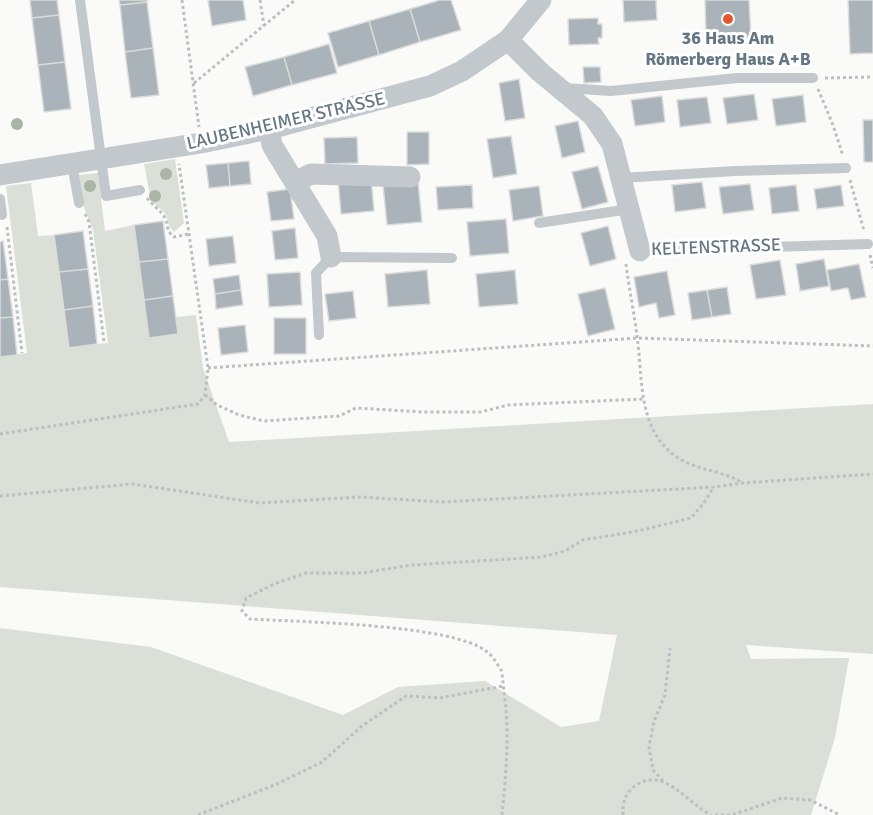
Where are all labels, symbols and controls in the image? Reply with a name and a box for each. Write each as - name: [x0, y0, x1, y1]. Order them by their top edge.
- marker: 36 Haus Am Römerberg Haus A+B: [721, 12, 735, 26]
- place label: 36 Haus Am Römerberg Haus A+B: [645, 28, 811, 70]
- street label: LAUBENHEIMER STRASSE: [185, 89, 387, 155]
- street label: KELTENSTRASSE: [651, 235, 781, 261]

